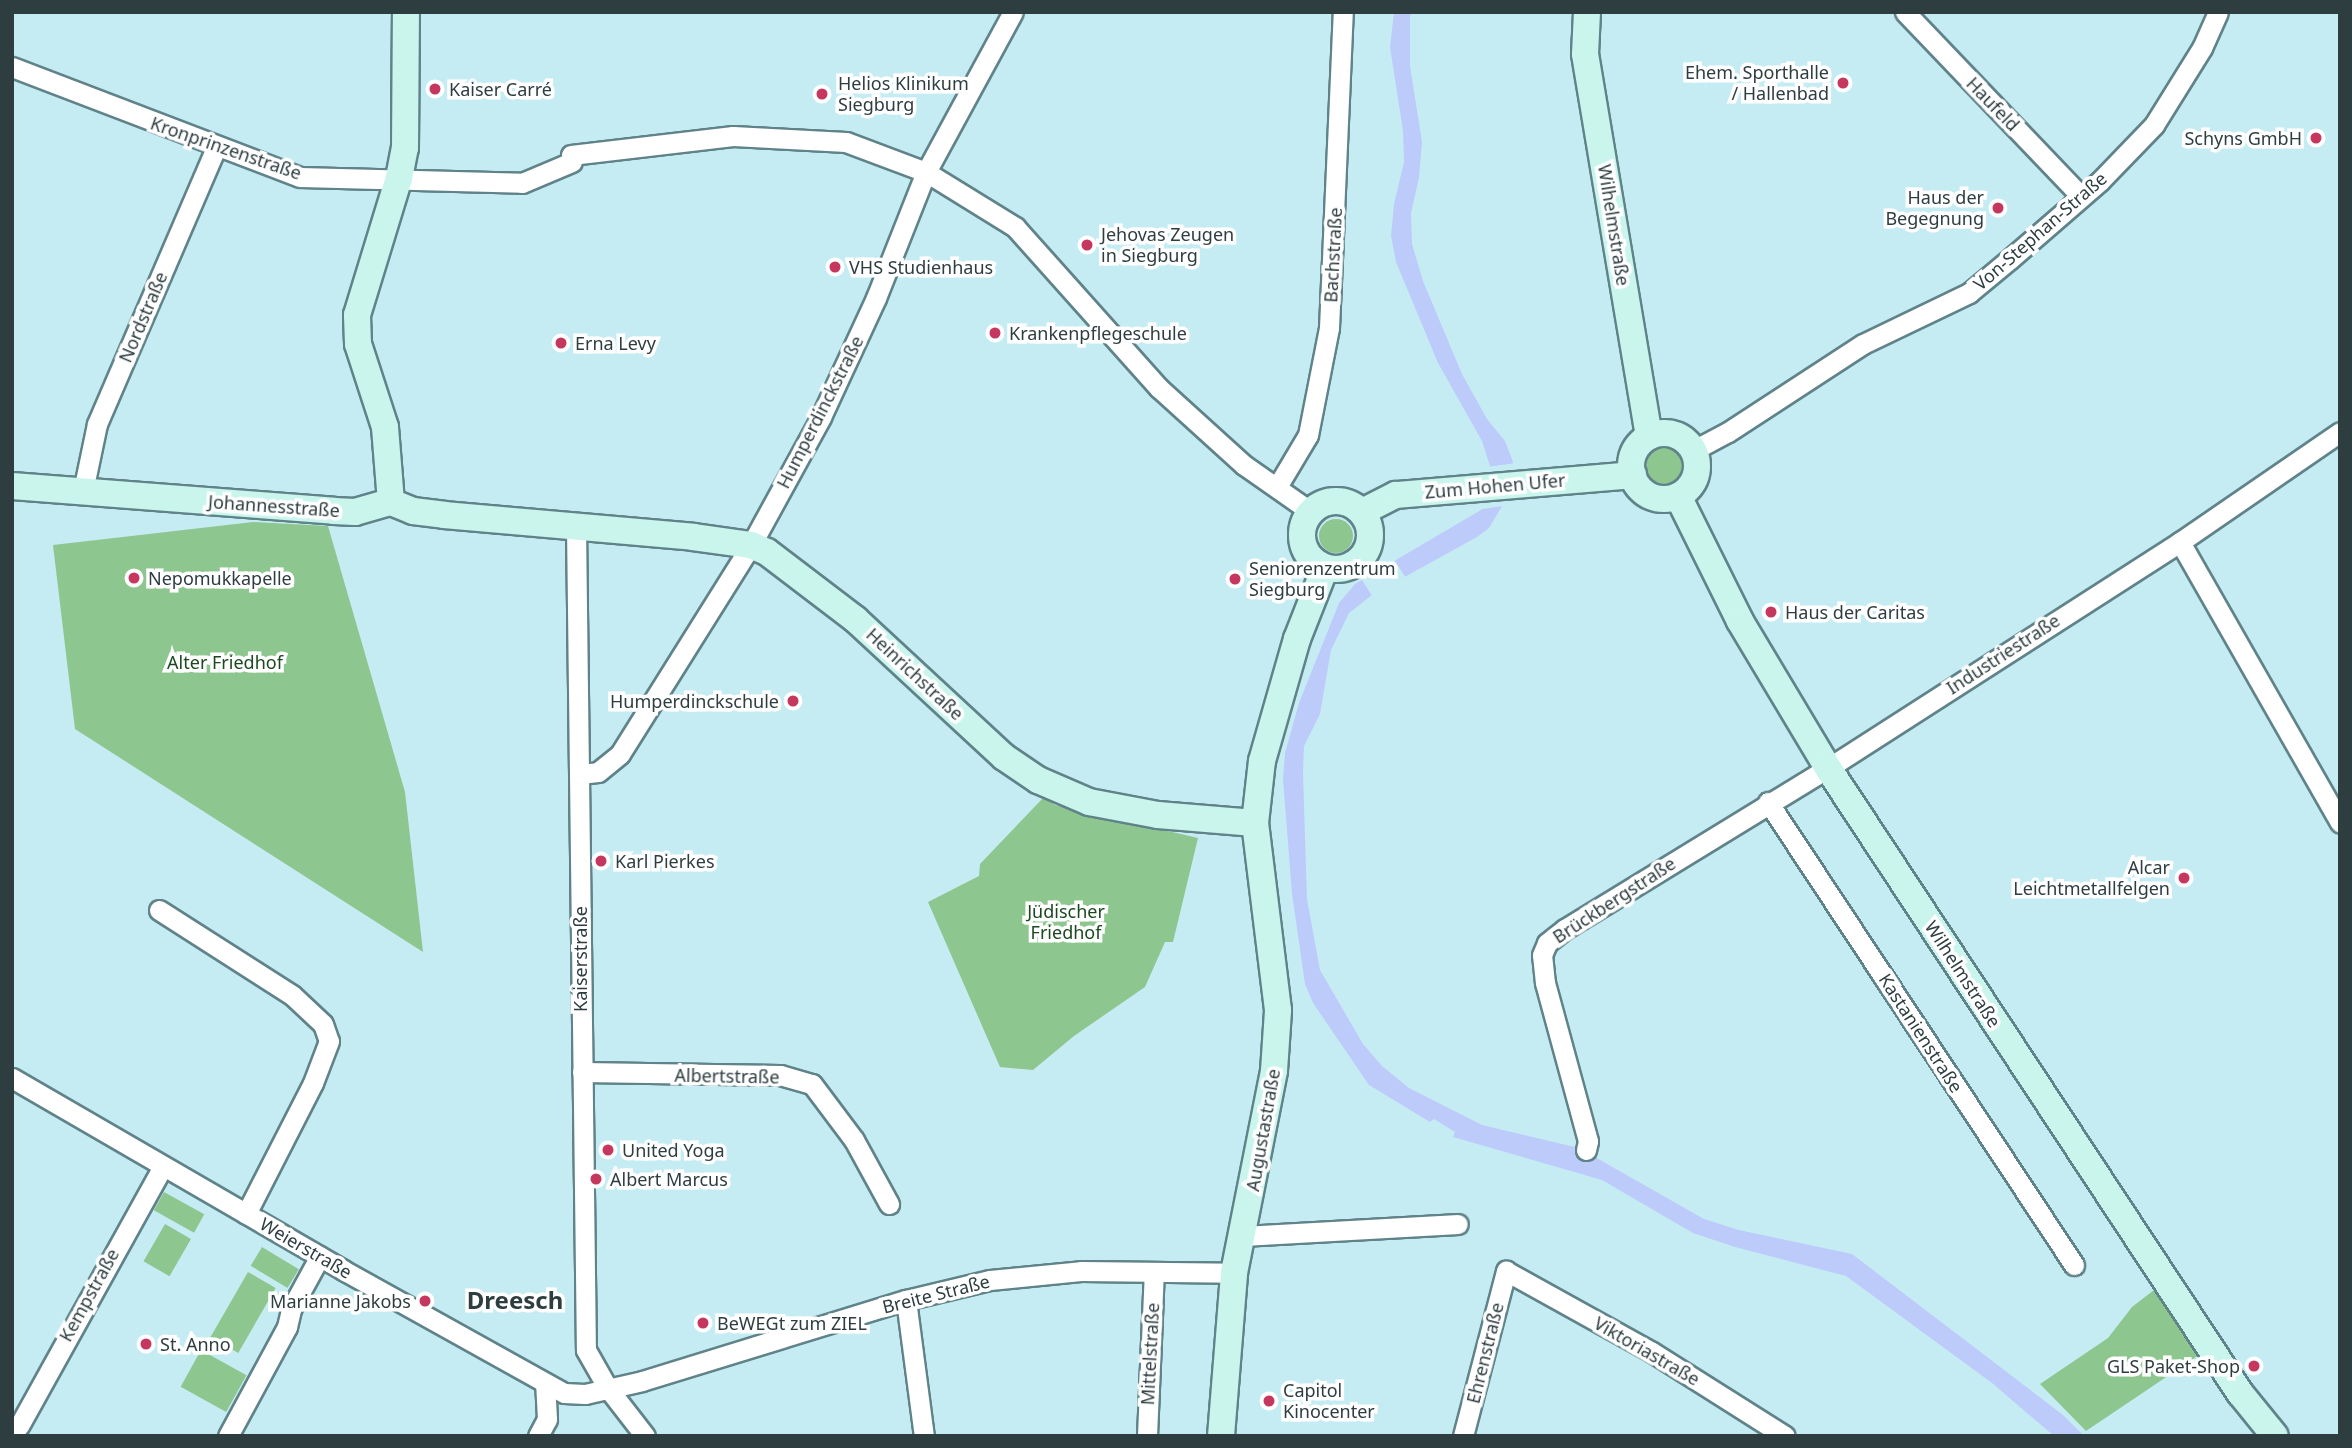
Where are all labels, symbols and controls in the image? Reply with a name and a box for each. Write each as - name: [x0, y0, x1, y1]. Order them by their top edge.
- place label: Ehem. Sporthalle / Hallenbad: [1685, 62, 1829, 104]
- place label: Helios Klinikum Siegburg: [838, 73, 969, 116]
- street label: Haufeld: [1962, 73, 2024, 135]
- marker: Ehem. Sporthalle / Hallenbad: [1835, 75, 1851, 91]
- place label: Kaiser Carré: [449, 78, 552, 100]
- marker: Kaiser Carré: [427, 81, 443, 97]
- marker: Helios Klinikum Siegburg: [812, 84, 832, 104]
- street label: Kronprinzenstraße: [148, 112, 304, 184]
- place label: Schyns GmbH: [2184, 127, 2302, 149]
- marker: Schyns GmbH: [2308, 130, 2324, 146]
- street label: Wilhelmstraße: [1594, 163, 1634, 287]
- street label: Von-Stephan-Straße: [1969, 167, 2111, 295]
- place label: Haus der Begegnung: [1885, 187, 1984, 230]
- marker: Haus der Begegnung: [1990, 200, 2006, 216]
- street label: Bachstraße: [1320, 207, 1346, 303]
- place label: Jehovas Zeugen in Siegburg: [1101, 224, 1234, 266]
- marker: Jehovas Zeugen in Siegburg: [1079, 237, 1095, 253]
- place label: VHS Studienhaus: [849, 256, 993, 278]
- marker: VHS Studienhaus: [827, 259, 843, 275]
- street label: Nordstraße: [114, 268, 172, 366]
- place label: Krankenpflegeschule: [1009, 322, 1187, 344]
- marker: Krankenpflegeschule: [987, 325, 1003, 341]
- place label: Erna Levy: [575, 332, 656, 354]
- street label: Humperdinckstraße: [772, 332, 868, 492]
- marker: Erna Levy: [553, 335, 569, 351]
- street label: Zum Hohen Ufer: [1424, 469, 1566, 503]
- street label: Johannesstraße: [207, 491, 341, 521]
- place label: Seniorenzentrum Siegburg: [1249, 558, 1396, 600]
- place label: Nepomukkapelle: [148, 567, 292, 589]
- marker: Nepomukkapelle: [126, 570, 142, 586]
- marker: Seniorenzentrum Siegburg: [1227, 571, 1243, 587]
- place label: Haus der Caritas: [1785, 601, 1925, 623]
- marker: Haus der Caritas: [1763, 604, 1779, 620]
- street label: Industriestraße: [1942, 609, 2064, 699]
- street label: Heinrichstraße: [862, 624, 968, 724]
- park label: Alter Friedhof: [167, 651, 283, 673]
- place label: Humperdinckschule: [610, 690, 779, 712]
- marker: Humperdinckschule: [785, 693, 801, 709]
- place label: Karl Pierkes: [615, 850, 715, 872]
- street label: Brückbergstraße: [1549, 852, 1679, 948]
- marker: Karl Pierkes: [593, 853, 609, 869]
- place label: Alcar Leichtmetallfelgen: [2013, 857, 2170, 900]
- marker: Alcar Leichtmetallfelgen: [2176, 870, 2192, 886]
- park label: Jüdischer Friedhof: [1027, 901, 1105, 944]
- street label: Kaiserstraße: [569, 906, 591, 1012]
- street label: Wilhelmstraße: [1921, 917, 2005, 1031]
- street label: Kastanienstraße: [1875, 970, 1967, 1096]
- street label: Albertstraße: [674, 1064, 780, 1088]
- street label: Augustastraße: [1242, 1067, 1284, 1193]
- place label: United Yoga: [622, 1139, 725, 1161]
- marker: United Yoga: [600, 1142, 616, 1158]
- place label: Albert Marcus: [610, 1168, 728, 1190]
- marker: Albert Marcus: [588, 1171, 604, 1187]
- street label: Weierstraße: [256, 1213, 356, 1283]
- street label: Kempstraße: [55, 1245, 123, 1345]
- street label: Breite Straße: [880, 1270, 992, 1318]
- district label: Dreesch: [467, 1286, 563, 1314]
- place label: Marianne Jakobs: [270, 1290, 411, 1312]
- marker: Marianne Jakobs: [417, 1293, 433, 1309]
- street label: Ehrenstraße: [1462, 1300, 1508, 1406]
- street label: Mittelstraße: [1137, 1302, 1163, 1406]
- place label: BeWEGt zum ZIEL: [717, 1312, 867, 1334]
- street label: Viktoriastraße: [1590, 1312, 1704, 1390]
- marker: BeWEGt zum ZIEL: [695, 1315, 711, 1331]
- place label: St. Anno: [160, 1333, 231, 1355]
- marker: St. Anno: [138, 1336, 154, 1352]
- place label: GLS Paket-Shop: [2107, 1355, 2240, 1377]
- marker: GLS Paket-Shop: [2246, 1358, 2262, 1374]
- place label: Capitol Kinocenter: [1283, 1380, 1375, 1422]
- marker: Capitol Kinocenter: [1261, 1393, 1277, 1409]

